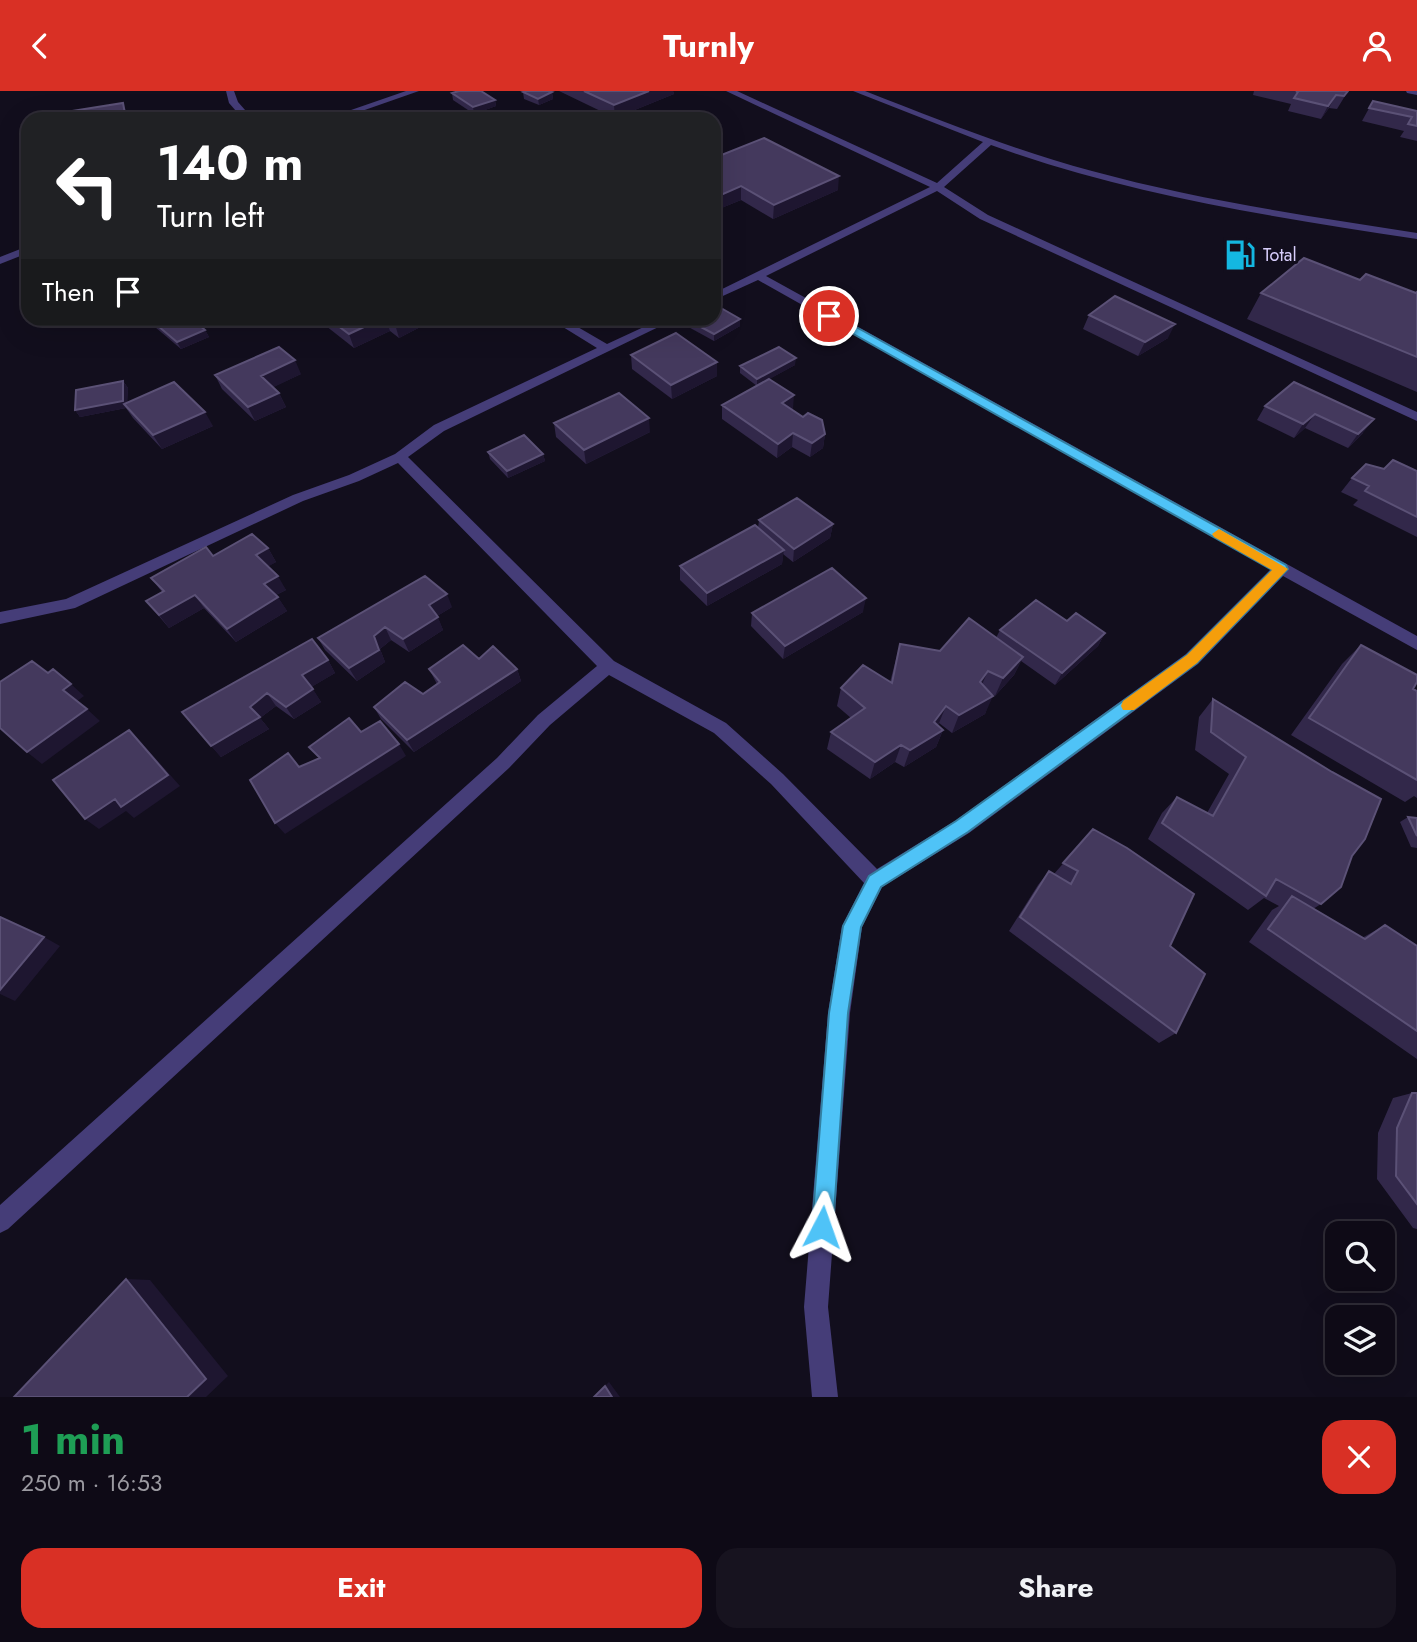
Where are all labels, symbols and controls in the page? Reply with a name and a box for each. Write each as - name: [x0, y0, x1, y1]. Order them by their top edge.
- text: Turnly: [663, 23, 754, 69]
- icon: back: [21, 27, 59, 65]
- icon: person: [1358, 27, 1396, 65]
- text: 140 m: [157, 128, 303, 198]
- icon: left: [42, 140, 133, 231]
- text: Turn left: [157, 193, 264, 239]
- fuel station icon: Total: [1223, 238, 1257, 272]
- place label: Total: [1263, 242, 1297, 268]
- text: Then: [42, 273, 95, 311]
- icon: arrive: [109, 273, 147, 311]
- pin: [799, 286, 859, 346]
- icon: arrive: [810, 297, 848, 335]
- position arrow: [785, 1190, 859, 1264]
- map controls: [1325, 1221, 1395, 1375]
- button: search: [1325, 1221, 1395, 1291]
- button: layers: [1325, 1305, 1395, 1375]
- text: 1 min: [21, 1409, 125, 1470]
- button: close: [1322, 1420, 1396, 1494]
- text: 250 m · 16:53: [21, 1466, 162, 1500]
- button: Exit: [21, 1548, 702, 1628]
- button: Share: [716, 1548, 1396, 1628]

